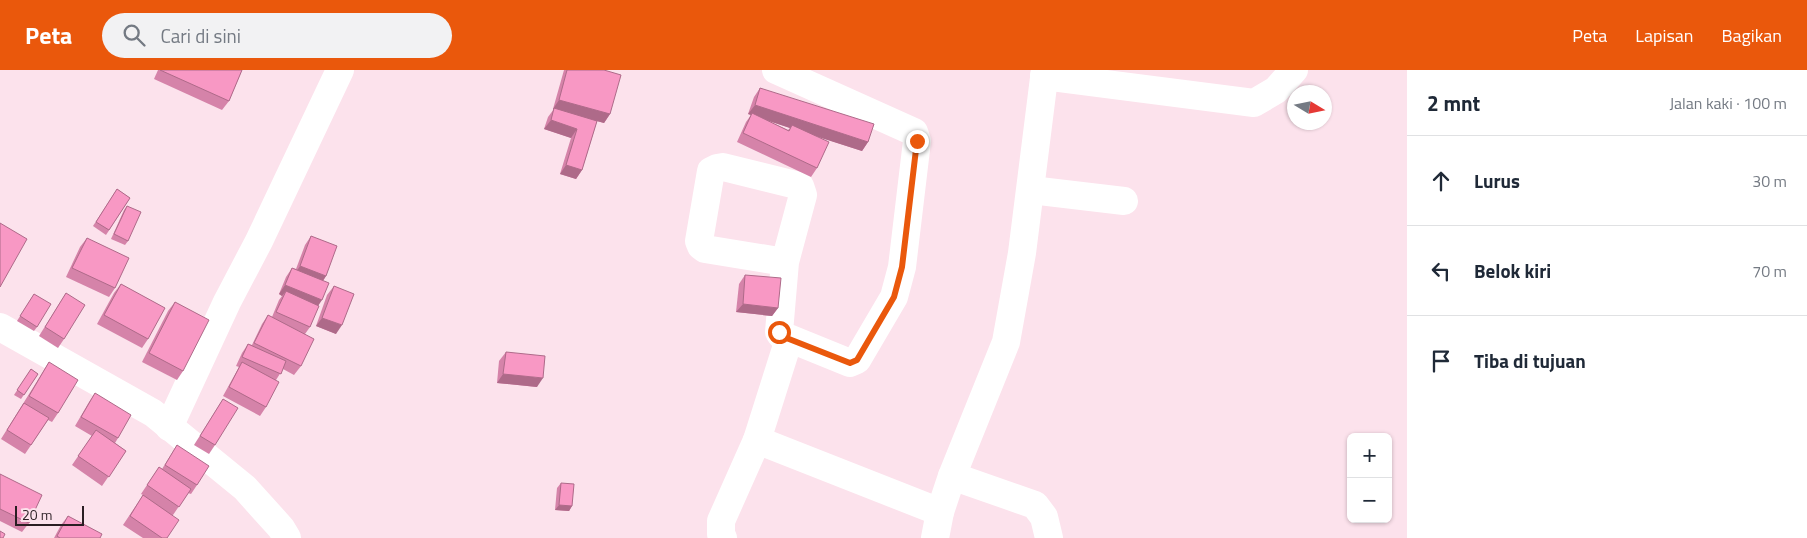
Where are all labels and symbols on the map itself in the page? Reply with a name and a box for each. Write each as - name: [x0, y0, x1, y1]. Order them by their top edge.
- north arrow: [1287, 85, 1332, 130]
- route end: [906, 130, 929, 153]
- route start: [768, 321, 791, 344]
- scale bar: [15, 503, 84, 526]

